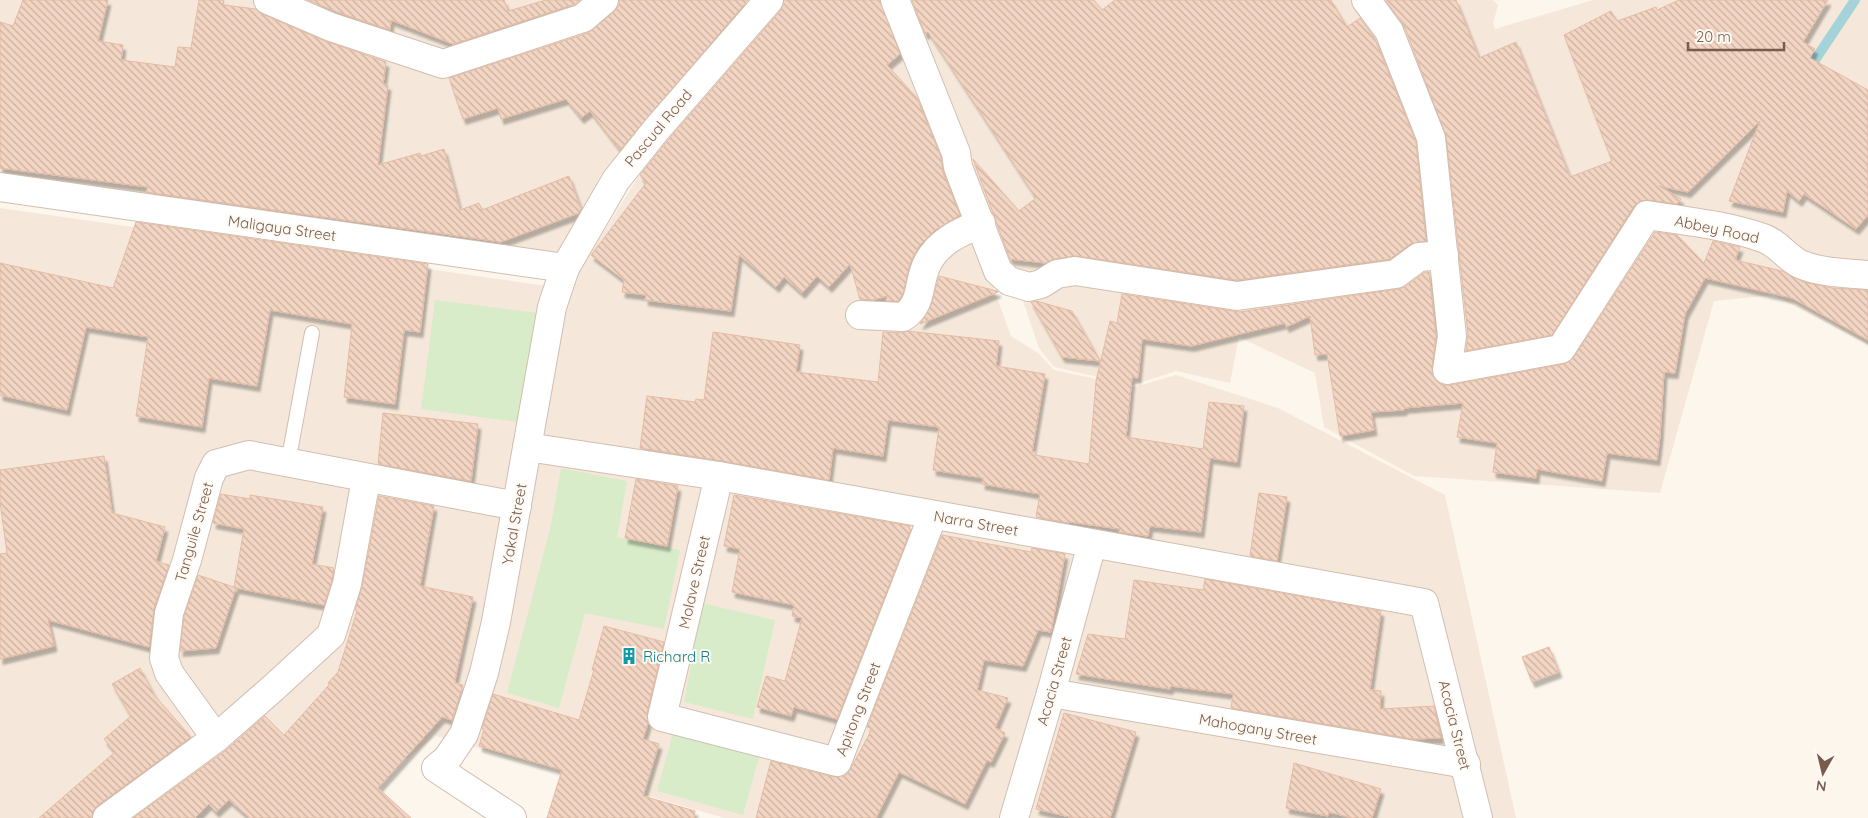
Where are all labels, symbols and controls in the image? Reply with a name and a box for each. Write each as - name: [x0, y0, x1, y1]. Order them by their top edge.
- scale bar: [1688, 20, 1784, 52]
- text: 20 m: [1696, 27, 1731, 46]
- street label: Pascual Road: [620, 85, 696, 171]
- street label: Maligaya Street: [227, 211, 337, 245]
- street label: Abbey Road: [1673, 211, 1761, 247]
- street label: Tanguile Street: [171, 480, 217, 584]
- street label: Yakal Street: [497, 482, 531, 566]
- street label: Narra Street: [932, 506, 1020, 540]
- street label: Molave Street: [674, 533, 714, 631]
- street label: Acacia Street: [1032, 634, 1076, 728]
- building icon: Richard R: [619, 646, 639, 666]
- place label: Richard R: [643, 647, 710, 666]
- street label: Apitong Street: [831, 659, 885, 759]
- street label: Acacia Street: [1435, 678, 1475, 772]
- street label: Mahogany Street: [1197, 709, 1319, 749]
- north arrow: [1798, 748, 1848, 798]
- text: N: [1815, 776, 1828, 796]

